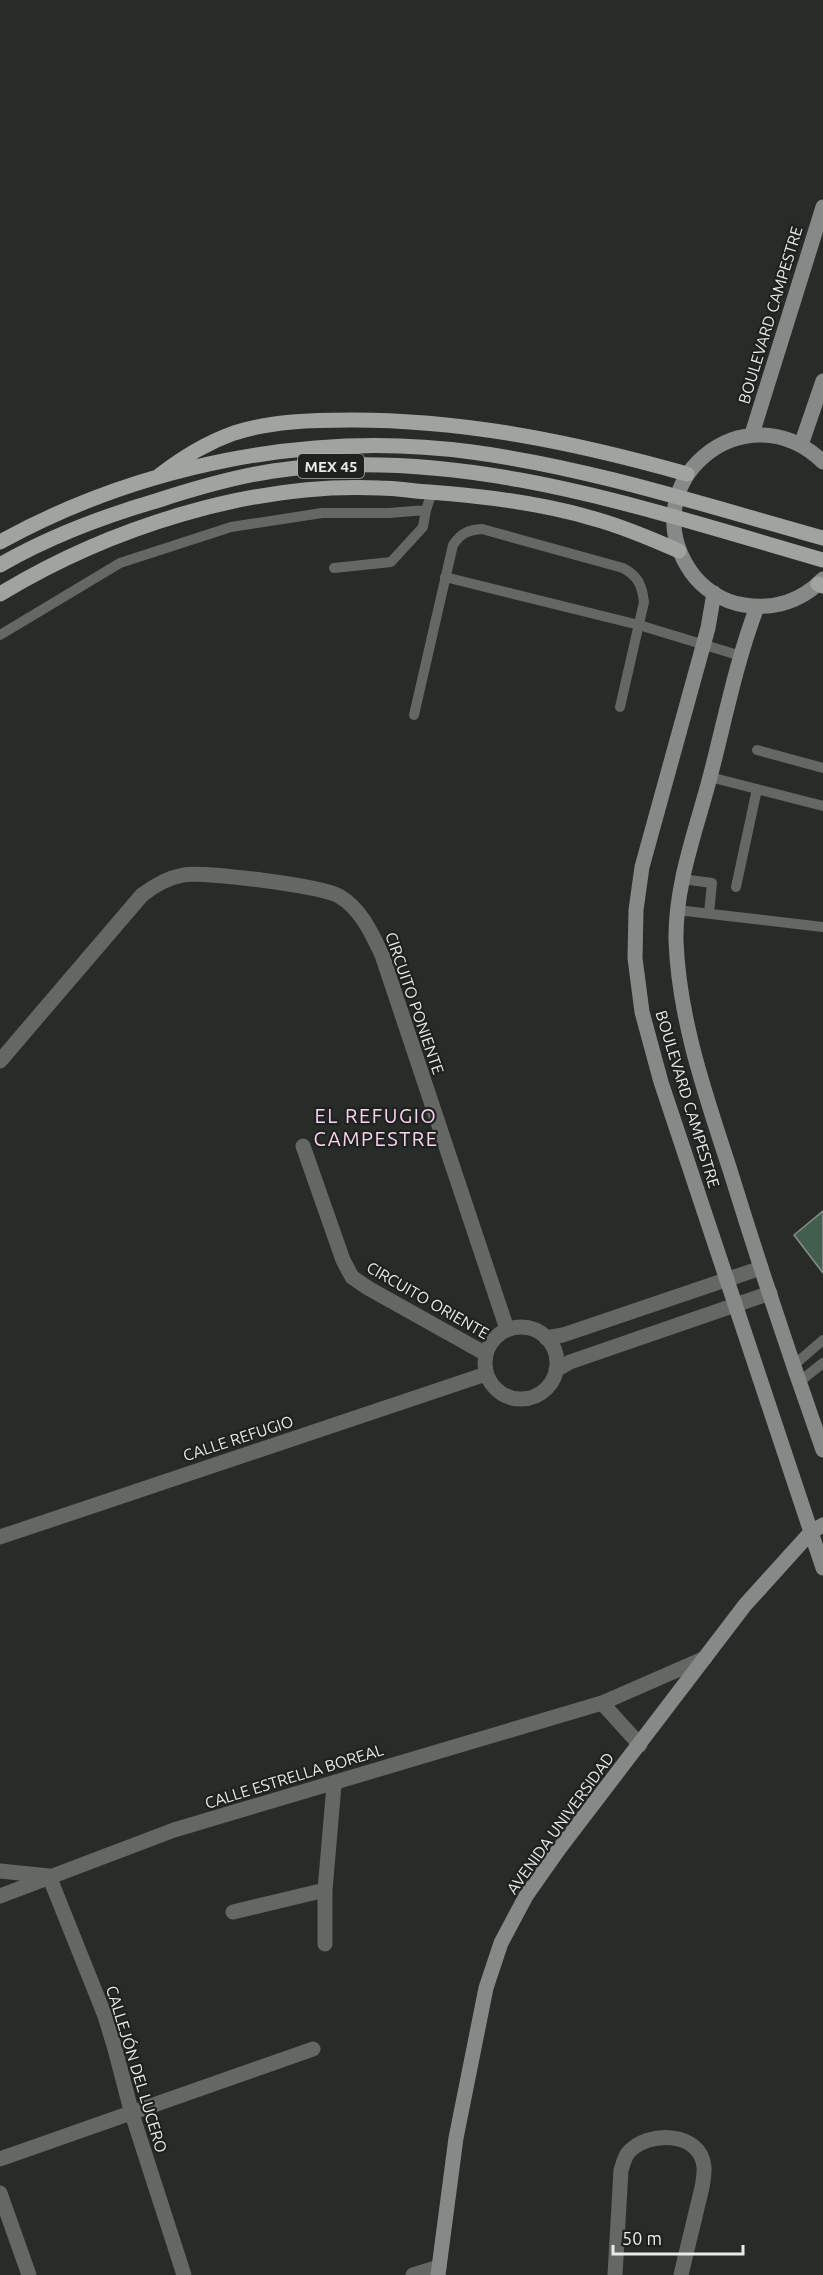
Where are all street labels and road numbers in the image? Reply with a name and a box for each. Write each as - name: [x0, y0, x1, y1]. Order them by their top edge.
- street label: BOULEVARD CAMPESTRE: [734, 224, 806, 406]
- road number: MEX 45: [298, 454, 364, 478]
- street label: CIRCUITO PONIENTE: [382, 930, 448, 1076]
- street label: BOULEVARD CAMPESTRE: [652, 1008, 724, 1190]
- street label: CIRCUITO ORIENTE: [364, 1258, 492, 1342]
- street label: CALLE REFUGIO: [181, 1412, 295, 1464]
- street label: CALLE ESTRELLA BOREAL: [203, 1740, 385, 1812]
- street label: AVENIDA UNIVERSIDAD: [503, 1749, 617, 1897]
- street label: CALLEJÓN DEL LUCERO: [103, 1983, 172, 2155]

